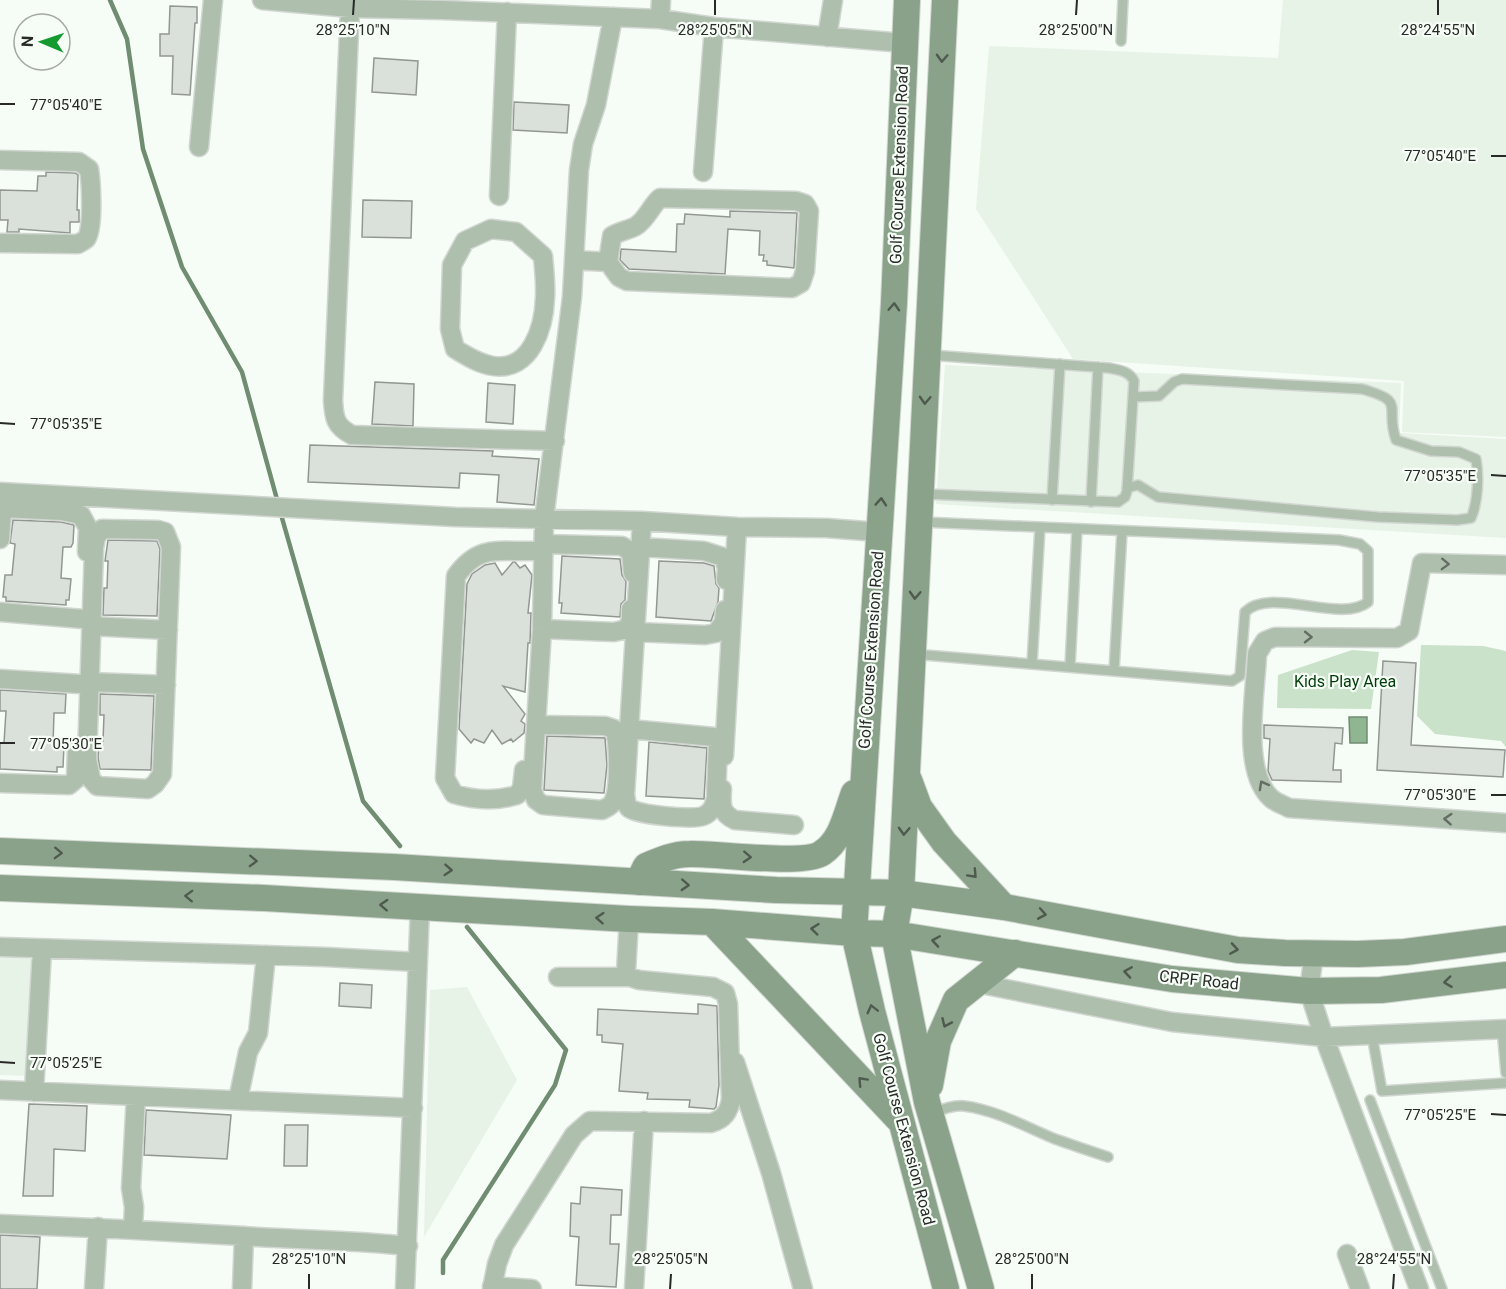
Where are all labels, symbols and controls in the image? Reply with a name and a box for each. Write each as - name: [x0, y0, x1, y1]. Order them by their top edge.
- north arrow: [12, 12, 72, 72]
- text: 28°25'10"N: [316, 21, 390, 39]
- text: 28°25'05"N: [678, 21, 752, 39]
- text: 28°25'00"N: [1039, 21, 1113, 39]
- text: 28°24'55"N: [1401, 21, 1475, 39]
- text: N: [18, 36, 37, 47]
- one-way arrow: [935, 54, 948, 63]
- street label: Golf Course Extension Road: [886, 66, 912, 264]
- text: 77°05'40"E: [30, 96, 103, 114]
- text: 77°05'40"E: [1404, 147, 1477, 165]
- one-way arrow: [887, 303, 900, 312]
- one-way arrow: [918, 396, 931, 405]
- text: 77°05'35"E: [30, 415, 103, 433]
- text: 77°05'35"E: [1404, 467, 1477, 485]
- one-way arrow: [874, 498, 887, 507]
- street label: Golf Course Extension Road: [855, 550, 887, 750]
- one-way arrow: [1440, 557, 1449, 570]
- one-way arrow: [909, 590, 922, 599]
- one-way arrow: [1303, 631, 1312, 643]
- park label: Kids Play Area: [1294, 672, 1396, 691]
- text: 77°05'30"E: [30, 735, 103, 753]
- one-way arrow: [1259, 781, 1270, 791]
- text: 77°05'30"E: [1404, 786, 1477, 804]
- one-way arrow: [1443, 813, 1452, 826]
- one-way arrow: [897, 827, 910, 836]
- one-way arrow: [54, 847, 63, 859]
- one-way arrow: [742, 850, 751, 863]
- one-way arrow: [249, 855, 258, 867]
- one-way arrow: [444, 864, 453, 877]
- one-way arrow: [966, 867, 977, 877]
- one-way arrow: [680, 878, 689, 891]
- one-way arrow: [185, 890, 194, 903]
- one-way arrow: [379, 898, 388, 911]
- one-way arrow: [1036, 907, 1046, 920]
- one-way arrow: [595, 911, 604, 924]
- one-way arrow: [811, 923, 820, 936]
- one-way arrow: [931, 935, 941, 947]
- one-way arrow: [1229, 942, 1238, 954]
- one-way arrow: [1124, 966, 1133, 978]
- street label: CRPF Road: [1158, 966, 1240, 994]
- one-way arrow: [1443, 975, 1452, 988]
- one-way arrow: [866, 1004, 879, 1014]
- one-way arrow: [941, 1016, 953, 1027]
- street label: Golf Course Extension Road: [869, 1031, 939, 1227]
- text: 77°05'25"E: [30, 1054, 103, 1072]
- one-way arrow: [858, 1078, 869, 1088]
- text: 77°05'25"E: [1404, 1106, 1477, 1124]
- text: 28°25'10"N: [272, 1250, 346, 1268]
- text: 28°25'05"N: [634, 1250, 708, 1268]
- text: 28°25'00"N: [995, 1250, 1069, 1268]
- text: 28°24'55"N: [1357, 1250, 1431, 1268]

